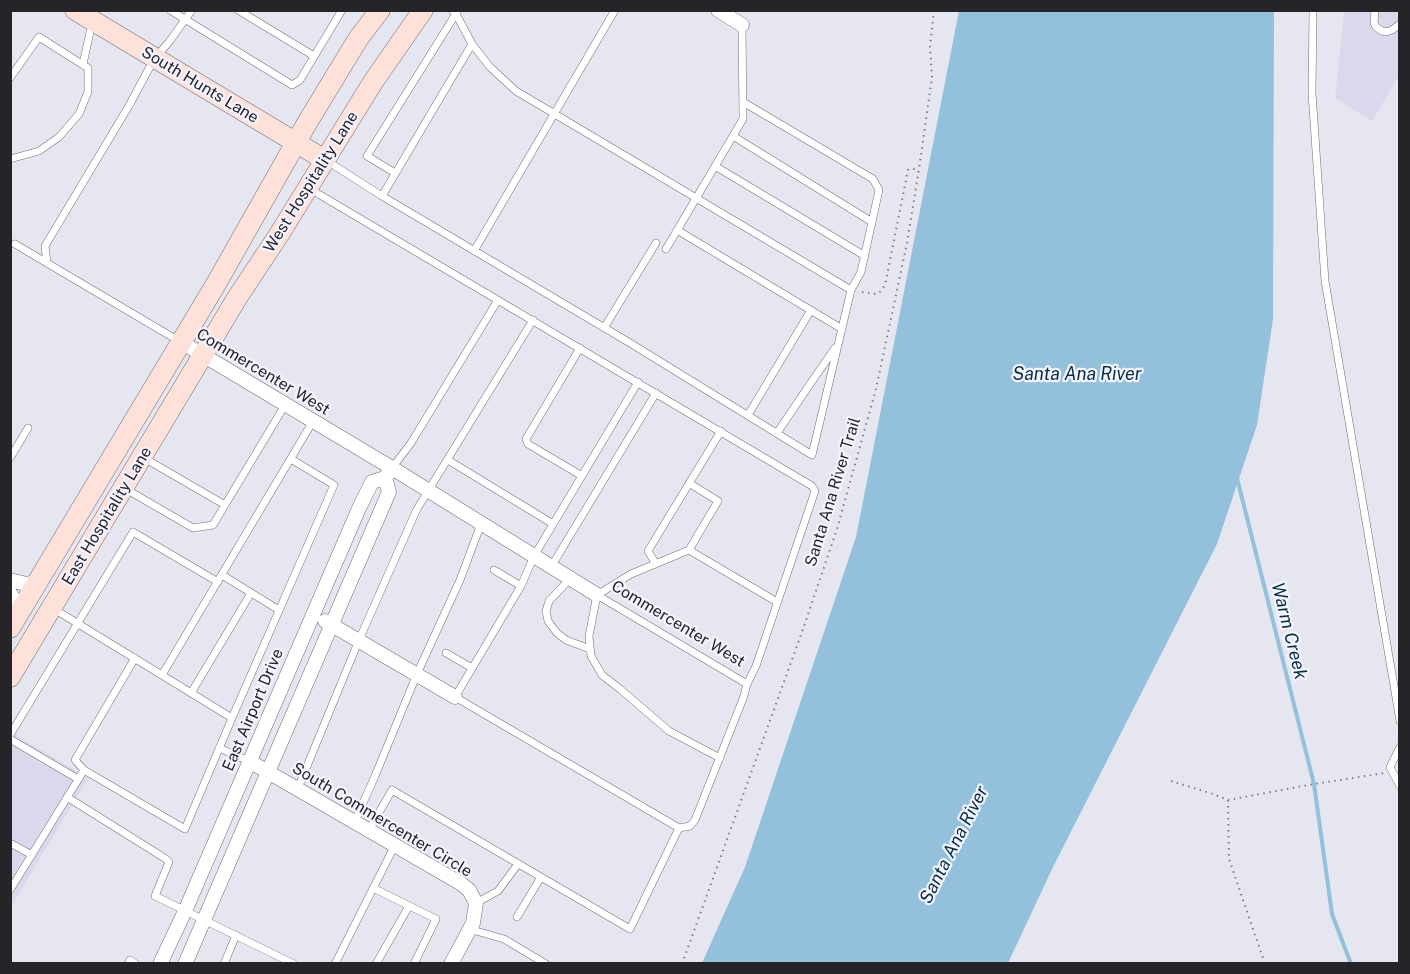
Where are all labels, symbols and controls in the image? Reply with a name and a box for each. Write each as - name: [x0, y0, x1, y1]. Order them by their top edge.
- street label: South Hunts Lane: [138, 42, 262, 128]
- street label: West Hospitality Lane: [260, 108, 362, 256]
- street label: Commercenter West: [193, 325, 333, 419]
- water label: Santa Ana River: [1013, 363, 1141, 385]
- street label: Santa Ana River Trail: [801, 415, 865, 569]
- street label: East Hospitality Lane: [58, 443, 156, 589]
- street label: Commercenter West: [608, 577, 748, 671]
- water label: Warm Creek: [1267, 580, 1311, 682]
- street label: East Airport Drive: [219, 646, 287, 774]
- street label: South Commercenter Circle: [289, 759, 475, 881]
- water label: Santa Ana River: [915, 783, 993, 907]

